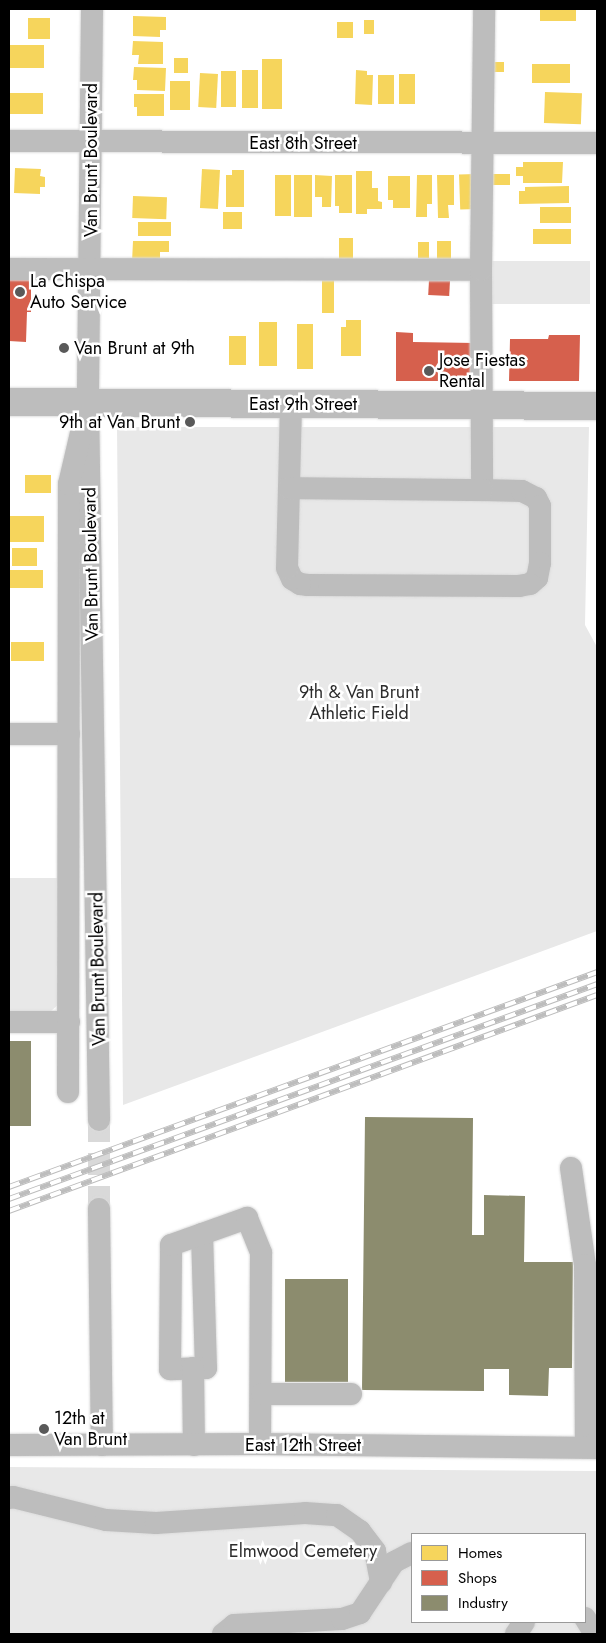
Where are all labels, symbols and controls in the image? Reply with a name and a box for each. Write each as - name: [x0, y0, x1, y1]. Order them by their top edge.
- street label: Van Brunt Boulevard: [80, 83, 102, 237]
- street label: East 8th Street: [249, 132, 357, 154]
- place label: La Chispa Auto Service: [30, 271, 127, 314]
- marker: La Chispa Auto Service: [14, 286, 26, 298]
- place label: Van Brunt at 9th: [74, 337, 195, 359]
- marker: Van Brunt at 9th: [58, 342, 70, 354]
- place label: Jose Fiestas Rental: [439, 350, 526, 392]
- marker: Jose Fiestas Rental: [423, 365, 435, 377]
- street label: East 9th Street: [249, 393, 357, 415]
- place label: 9th at Van Brunt: [59, 411, 180, 433]
- marker: 9th at Van Brunt: [184, 416, 196, 428]
- street label: Van Brunt Boulevard: [79, 487, 103, 641]
- park label: 9th & Van Brunt Athletic Field: [299, 682, 419, 724]
- street label: Van Brunt Boulevard: [86, 892, 110, 1046]
- place label: 12th at Van Brunt: [54, 1408, 127, 1450]
- marker: 12th at Van Brunt: [38, 1423, 50, 1435]
- street label: East 12th Street: [245, 1434, 361, 1456]
- legend: [411, 1533, 586, 1623]
- park label: Elmwood Cemetery: [229, 1540, 377, 1562]
- text: Homes: [458, 1542, 502, 1564]
- text: Shops: [458, 1567, 497, 1589]
- text: Industry: [458, 1592, 508, 1614]

